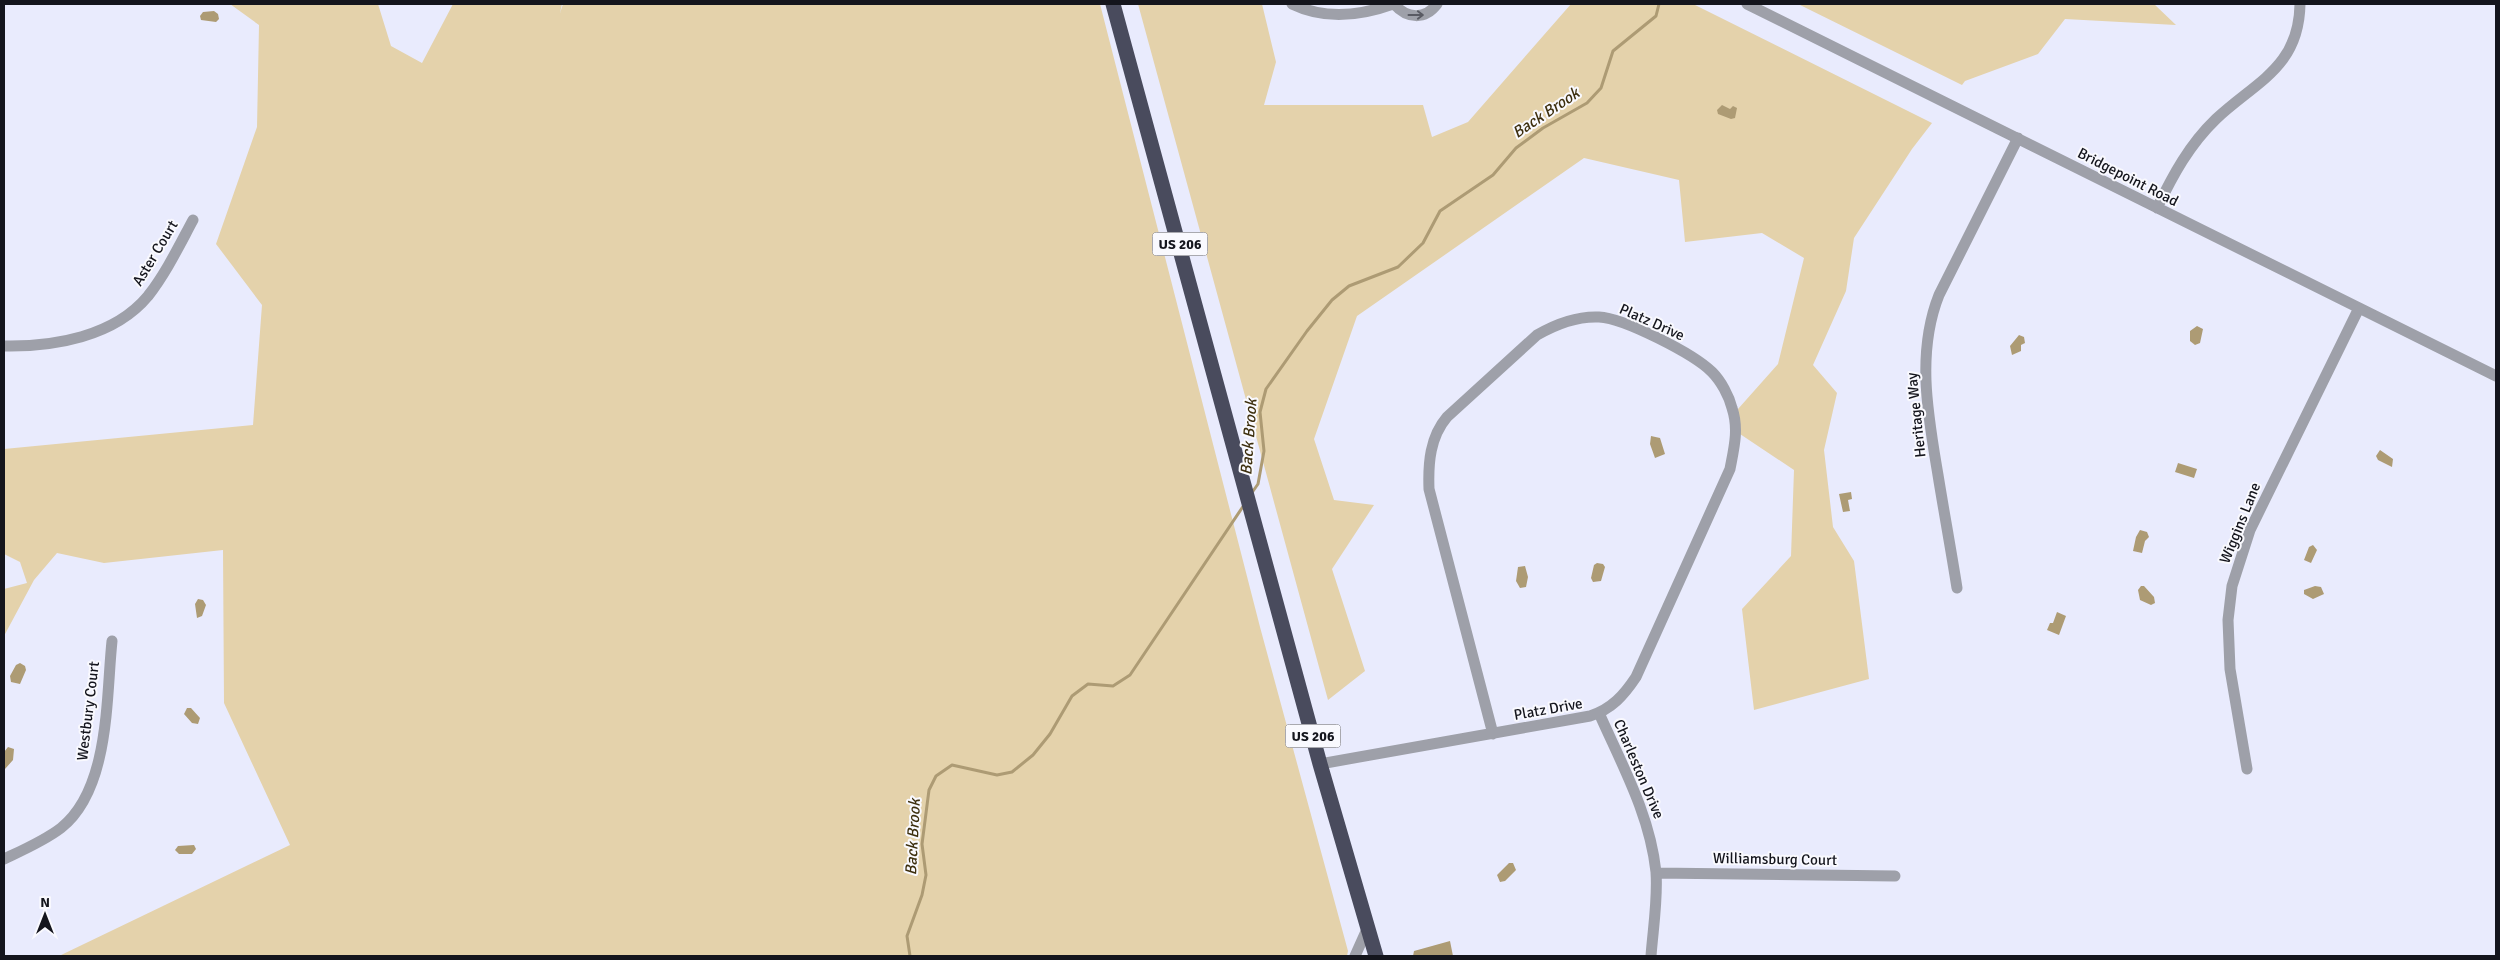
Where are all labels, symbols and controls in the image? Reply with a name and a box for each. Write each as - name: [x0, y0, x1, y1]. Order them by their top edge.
- one-way arrow: [1407, 10, 1423, 20]
- water label: Back Brook: [1509, 82, 1585, 143]
- street label: Bridgepoint Road: [2075, 144, 2181, 210]
- street label: Aster Court: [128, 217, 182, 289]
- road number: US 206: [1152, 232, 1208, 255]
- street label: Platz Drive: [1617, 300, 1687, 344]
- street label: Heritage Way: [1903, 372, 1929, 458]
- water label: Back Brook: [1236, 396, 1262, 476]
- street label: Wiggins Lane: [2216, 480, 2264, 566]
- street label: Westbury Court: [73, 660, 103, 762]
- street label: Platz Drive: [1512, 694, 1584, 724]
- street label: Charleston Drive: [1610, 716, 1668, 822]
- road number: US 206: [1286, 724, 1340, 748]
- water label: Back Brook: [901, 796, 925, 876]
- street label: Williamsburg Court: [1713, 849, 1837, 869]
- north arrow: [20, 890, 70, 940]
- text: N: [40, 894, 50, 911]

